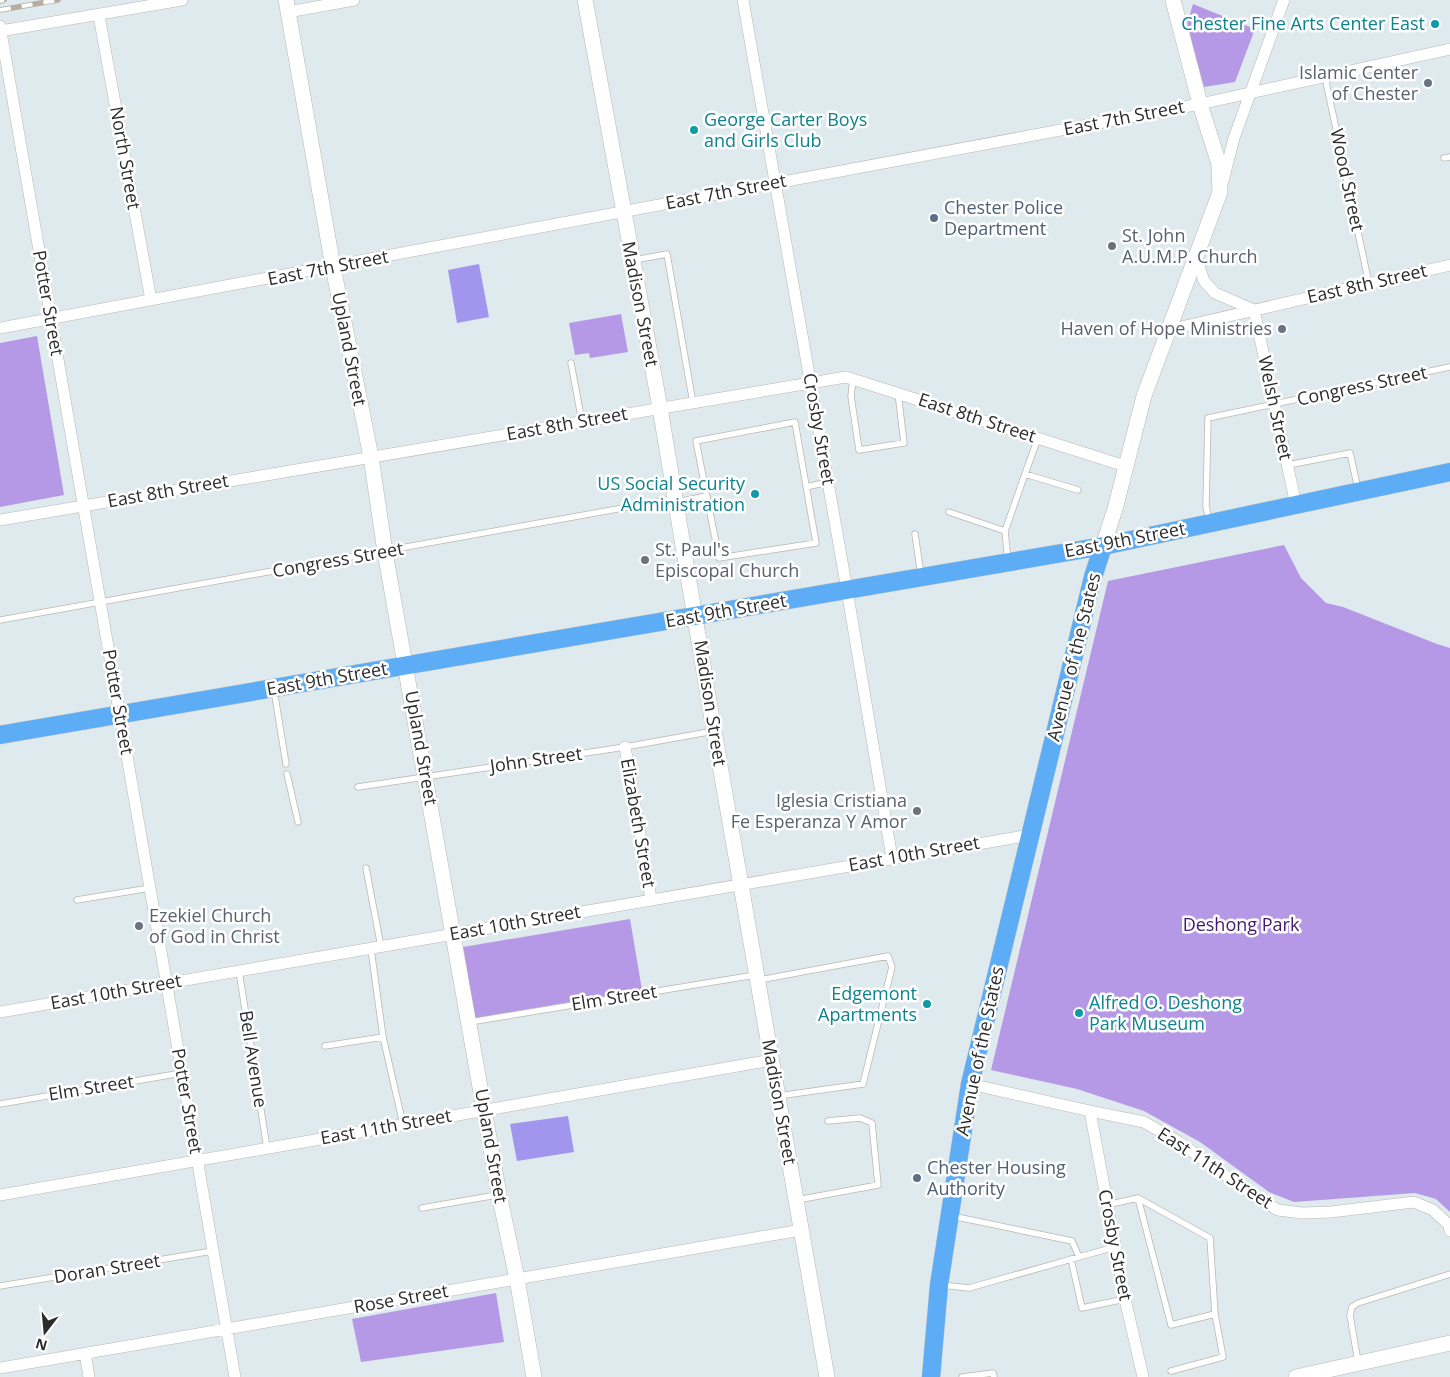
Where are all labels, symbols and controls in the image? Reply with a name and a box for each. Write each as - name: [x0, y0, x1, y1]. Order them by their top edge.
- place label: Chester Fine Arts Center East: [1181, 11, 1425, 35]
- marker: Chester Fine Arts Center East: [1429, 18, 1441, 30]
- place label: Islamic Center of Chester: [1299, 60, 1419, 105]
- marker: Islamic Center of Chester: [1422, 77, 1434, 89]
- street label: East 7th Street: [1061, 94, 1186, 140]
- street label: North Street: [105, 104, 147, 211]
- place label: George Carter Boys and Girls Club: [704, 107, 867, 152]
- marker: George Carter Boys and Girls Club: [688, 124, 700, 136]
- street label: Wood Street: [1325, 126, 1371, 233]
- street label: East 7th Street: [663, 168, 788, 214]
- place label: Chester Police Department: [944, 195, 1063, 240]
- marker: Chester Police Department: [928, 212, 940, 224]
- place label: St. John A.U.M.P. Church: [1122, 223, 1258, 268]
- street label: Madison Street: [617, 239, 665, 369]
- marker: St. John A.U.M.P. Church: [1106, 240, 1118, 252]
- street label: East 7th Street: [265, 244, 390, 290]
- street label: Potter Street: [28, 248, 70, 358]
- street label: East 8th Street: [1304, 258, 1429, 308]
- street label: Upland Street: [327, 290, 373, 408]
- place label: Haven of Hope Ministries: [1061, 316, 1272, 340]
- marker: Haven of Hope Ministries: [1276, 323, 1288, 335]
- street label: Welsh Street: [1253, 354, 1299, 462]
- street label: Congress Street: [1294, 360, 1429, 411]
- street label: Crosby Street: [798, 371, 842, 487]
- street label: East 8th Street: [915, 387, 1039, 447]
- street label: East 8th Street: [504, 401, 629, 445]
- street label: East 8th Street: [105, 468, 230, 512]
- place label: US Social Security Administration: [597, 471, 746, 516]
- marker: US Social Security Administration: [749, 488, 761, 500]
- street label: East 9th Street: [1062, 516, 1187, 562]
- street label: Congress Street: [270, 536, 405, 582]
- place label: St. Paul's Episcopal Church: [655, 537, 799, 582]
- marker: St. Paul's Episcopal Church: [639, 554, 651, 566]
- street label: Avenue of the States: [1041, 570, 1106, 743]
- street label: East 9th Street: [663, 588, 788, 632]
- street label: Madison Street: [689, 638, 733, 768]
- street label: Potter Street: [98, 647, 140, 757]
- street label: East 9th Street: [264, 656, 389, 700]
- street label: Upland Street: [400, 689, 444, 807]
- street label: John Street: [486, 741, 583, 778]
- street label: Elizabeth Street: [616, 756, 662, 889]
- place label: Iglesia Cristiana Fe Esperanza Y Amor: [731, 788, 908, 833]
- marker: Iglesia Cristiana Fe Esperanza Y Amor: [911, 805, 923, 817]
- street label: East 10th Street: [846, 830, 981, 876]
- street label: East 10th Street: [447, 899, 582, 945]
- place label: Ezekiel Church of God in Christ: [149, 903, 280, 948]
- park label: Deshong Park: [1183, 912, 1300, 936]
- marker: Ezekiel Church of God in Christ: [133, 920, 145, 932]
- street label: Avenue of the States: [949, 964, 1009, 1138]
- street label: East 10th Street: [48, 968, 183, 1014]
- street label: Elm Street: [569, 978, 658, 1016]
- place label: Edgemont Apartments: [818, 981, 917, 1026]
- place label: Alfred O. Deshong Park Museum: [1089, 990, 1242, 1035]
- marker: Edgemont Apartments: [921, 998, 933, 1010]
- marker: Alfred O. Deshong Park Museum: [1073, 1007, 1085, 1019]
- street label: Bell Avenue: [234, 1008, 274, 1109]
- street label: Madison Street: [757, 1037, 803, 1167]
- street label: Potter Street: [167, 1046, 209, 1156]
- street label: Elm Street: [46, 1068, 135, 1106]
- street label: Upland Street: [470, 1087, 514, 1205]
- street label: East 11th Street: [318, 1103, 453, 1149]
- street label: East 11th Street: [1153, 1121, 1278, 1213]
- place label: Chester Housing Authority: [927, 1155, 1066, 1200]
- marker: Chester Housing Authority: [911, 1172, 923, 1184]
- street label: Crosby Street: [1093, 1187, 1139, 1303]
- street label: Doran Street: [52, 1248, 162, 1288]
- street label: Rose Street: [352, 1278, 450, 1318]
- north arrow: [20, 1307, 70, 1357]
- text: N: [33, 1334, 49, 1356]

